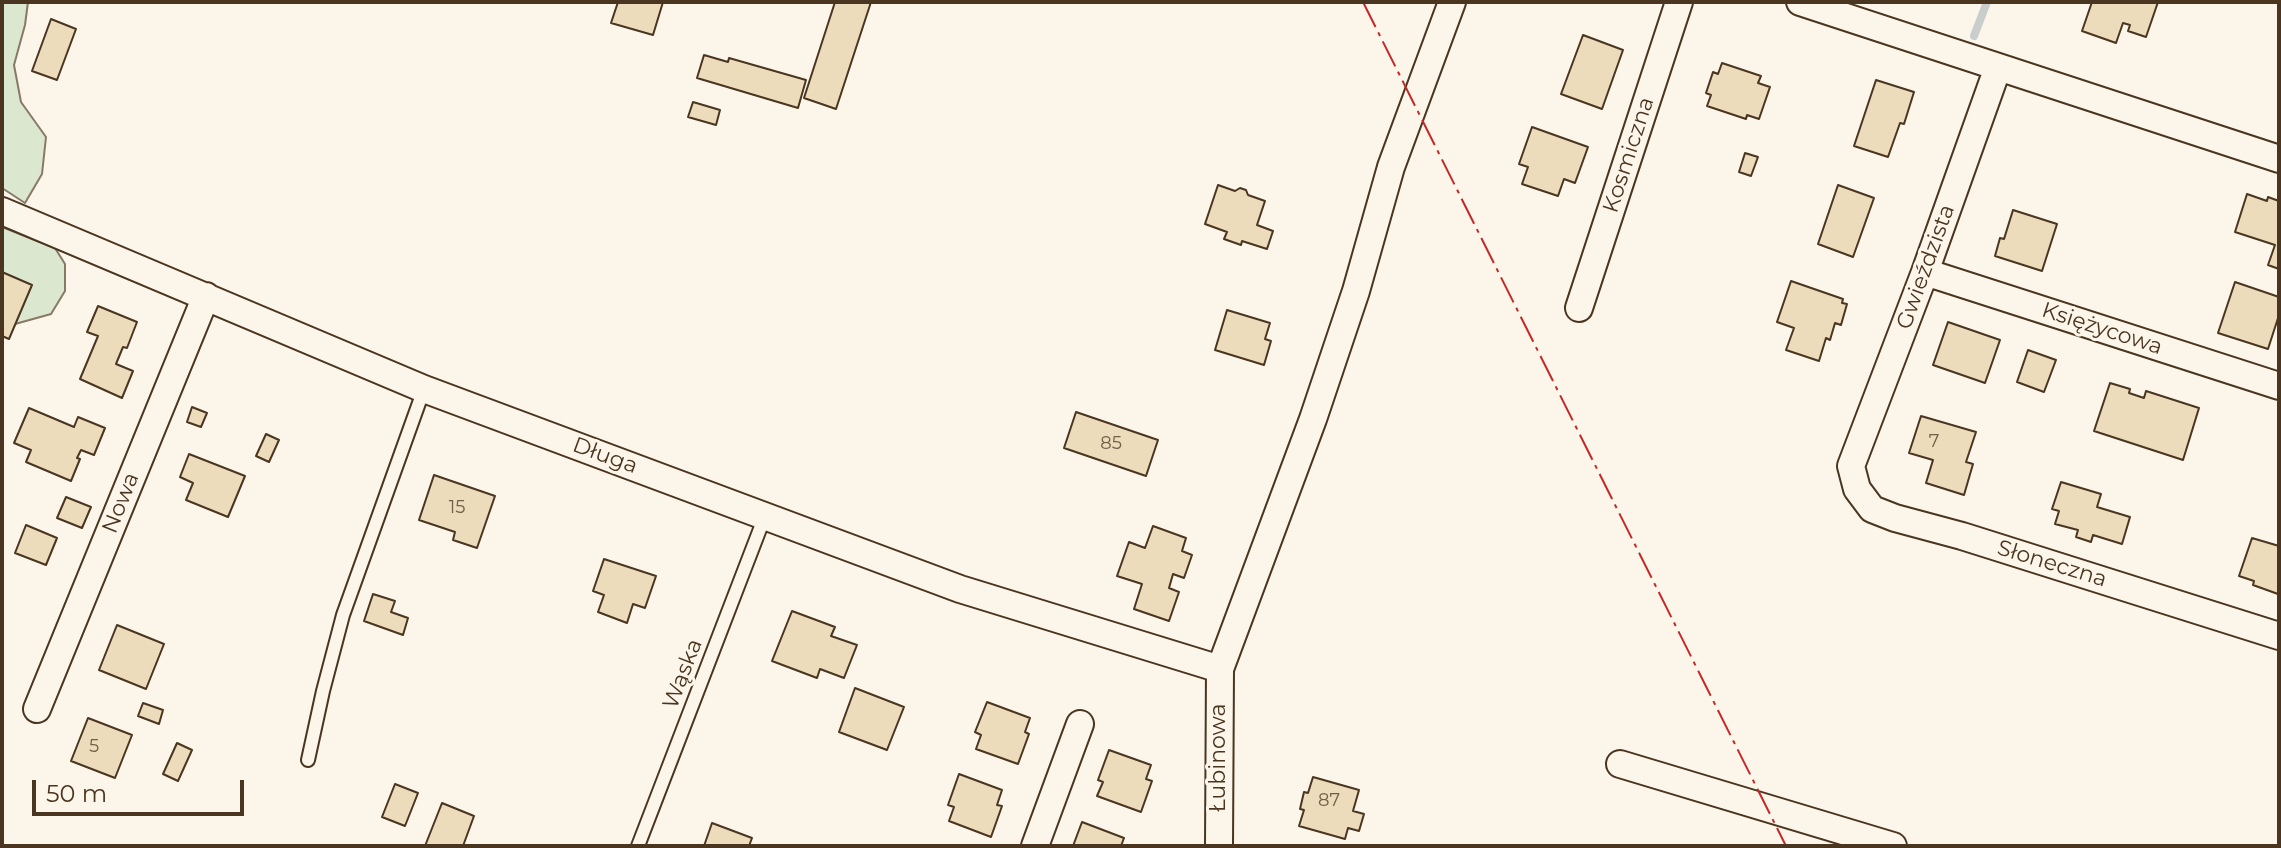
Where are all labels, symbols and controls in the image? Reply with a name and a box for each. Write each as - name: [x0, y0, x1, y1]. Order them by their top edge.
- street label: Kosmiczna: [1598, 94, 1660, 216]
- street label: Gwieździsta: [1891, 201, 1961, 333]
- street label: Księżycowa: [2038, 297, 2166, 361]
- house number: 7: [1929, 431, 1939, 453]
- street label: Długa: [569, 432, 641, 480]
- house number: 85: [1100, 433, 1122, 455]
- street label: Nowa: [97, 469, 145, 537]
- house number: 15: [449, 497, 465, 519]
- street label: Słoneczna: [1994, 535, 2110, 593]
- street label: Wąska: [658, 635, 708, 713]
- street label: Łubinowa: [1206, 704, 1232, 812]
- house number: 5: [89, 736, 99, 758]
- scale bar: [36, 764, 248, 814]
- text: 50 m: [46, 779, 107, 808]
- house number: 87: [1318, 790, 1340, 812]

